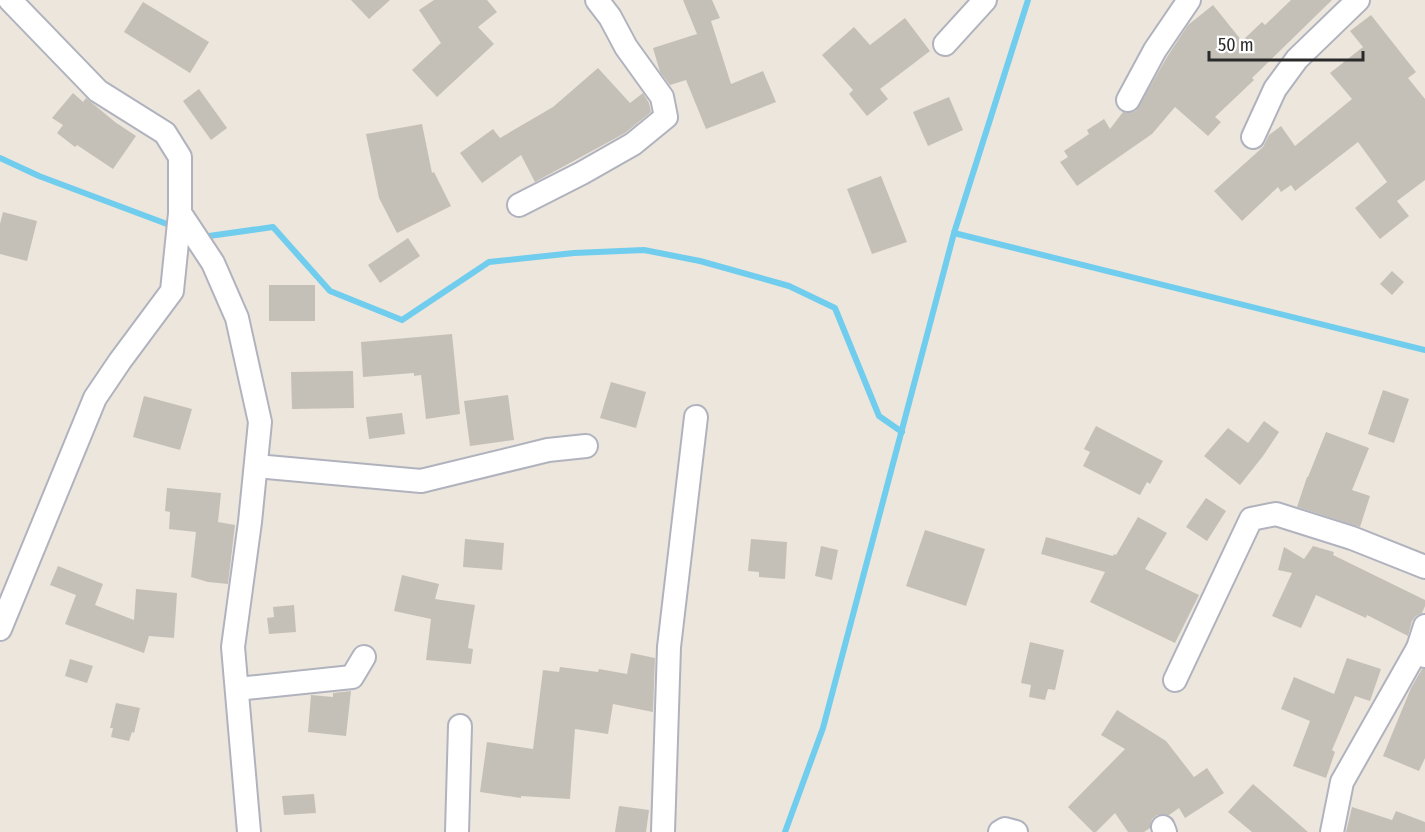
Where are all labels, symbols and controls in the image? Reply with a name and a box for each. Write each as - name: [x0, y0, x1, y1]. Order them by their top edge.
- scale bar: [1209, 24, 1364, 62]
- text: 50 m: [1218, 34, 1254, 56]

